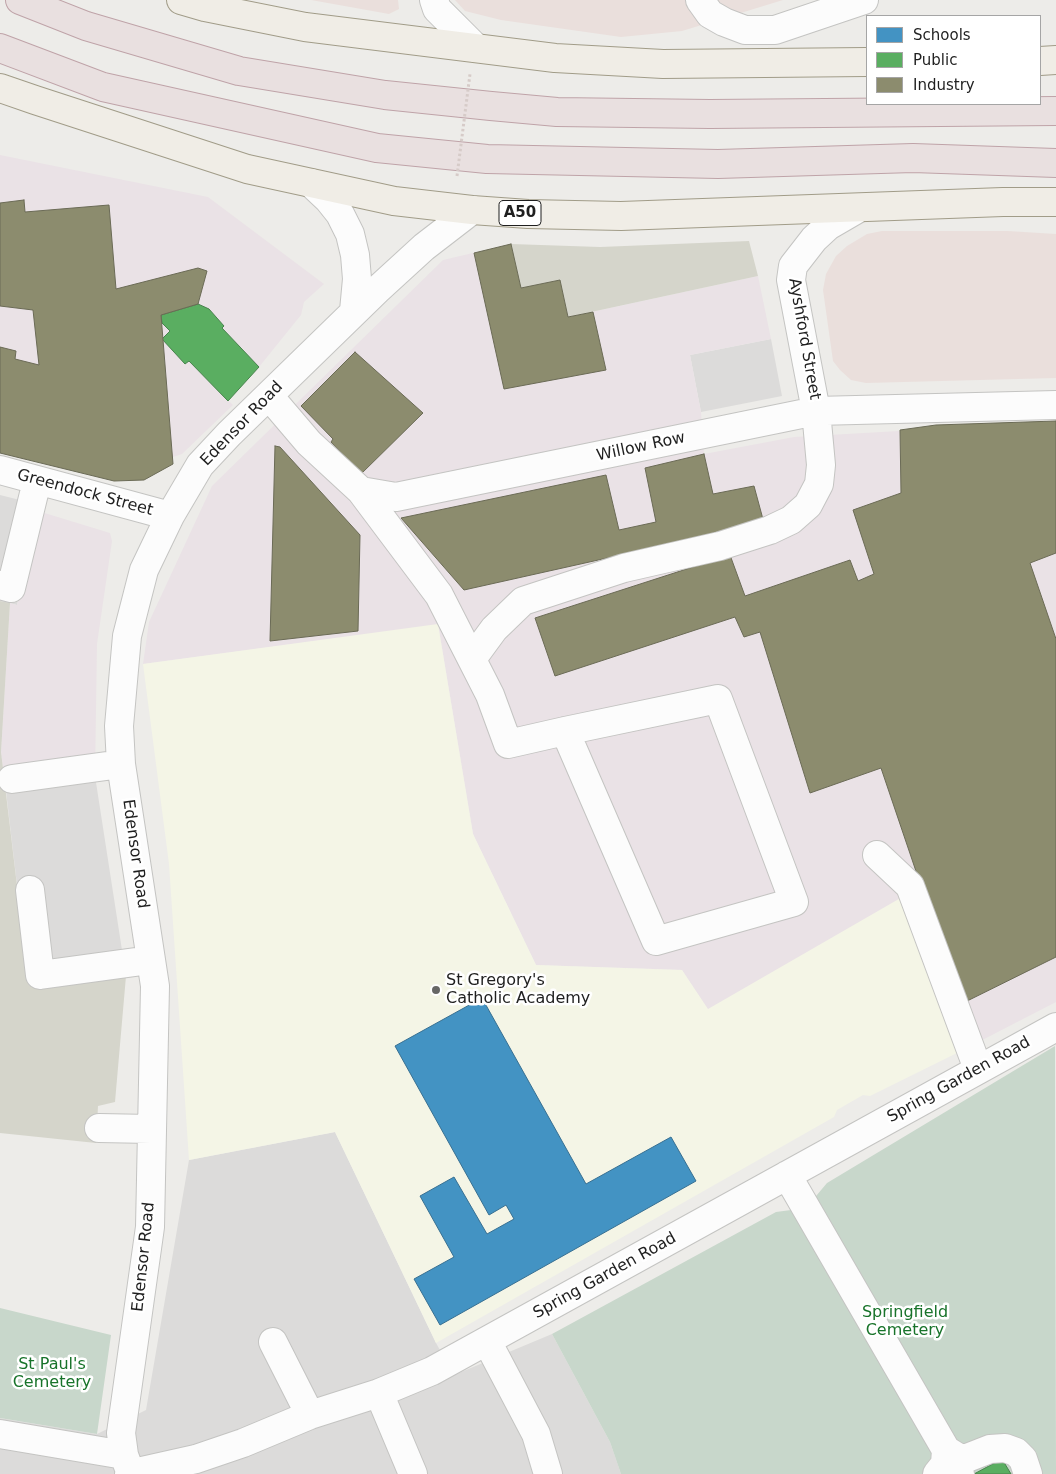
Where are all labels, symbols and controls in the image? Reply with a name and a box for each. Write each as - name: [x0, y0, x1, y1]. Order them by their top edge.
- legend: [866, 15, 1041, 105]
- text: Schools: [913, 26, 971, 44]
- text: Public: [913, 51, 957, 69]
- text: Industry: [913, 76, 975, 94]
- road number: A50: [499, 200, 541, 226]
- street label: Ayshford Street: [784, 277, 824, 401]
- street label: Edensor Road: [197, 378, 287, 470]
- street label: Willow Row: [595, 428, 687, 466]
- street label: Greendock Street: [15, 466, 155, 520]
- street label: Edensor Road: [118, 798, 152, 910]
- place label: St Gregory's Catholic Academy: [446, 971, 590, 1009]
- marker: St Gregory's Catholic Academy: [430, 984, 442, 996]
- street label: Spring Garden Road: [884, 1033, 1034, 1127]
- street label: Edensor Road: [129, 1201, 159, 1313]
- street label: Spring Garden Road: [530, 1229, 680, 1323]
- park label: Springfield Cemetery: [862, 1303, 948, 1341]
- park label: St Paul's Cemetery: [13, 1355, 91, 1393]

